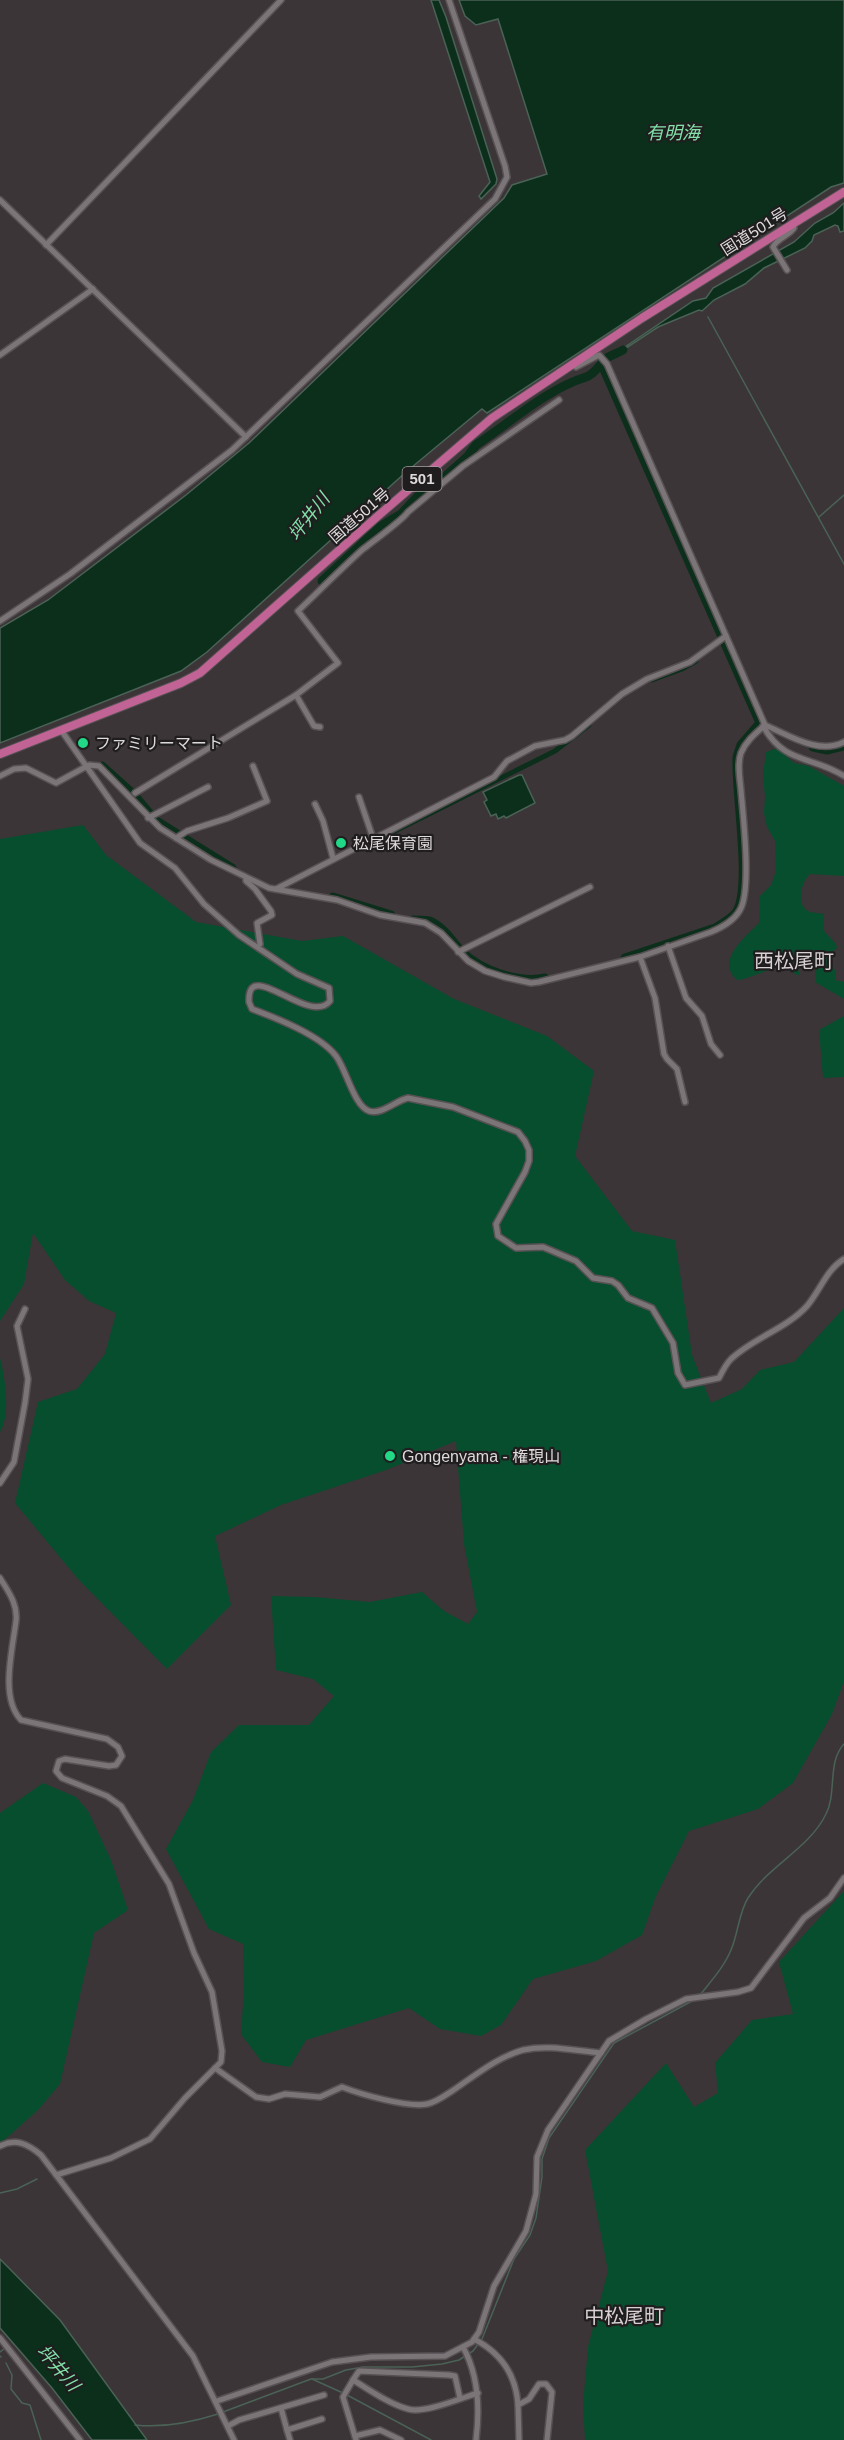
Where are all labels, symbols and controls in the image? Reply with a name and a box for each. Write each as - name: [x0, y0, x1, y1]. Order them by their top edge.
- water label: 有明海: [646, 123, 703, 143]
- street label: 国道501号: [718, 204, 790, 258]
- road number: 501: [402, 467, 442, 491]
- street label: 国道501号: [326, 484, 393, 546]
- water label: 坪井川: [284, 488, 335, 544]
- place label: ファミリーマート: [95, 735, 223, 752]
- marker: ファミリーマート: [76, 736, 90, 750]
- place label: 松尾保育園: [353, 835, 433, 852]
- marker: 松尾保育園: [334, 836, 348, 850]
- district label: 西松尾町: [754, 950, 834, 972]
- place label: Gongenyama - 権現山: [402, 1448, 560, 1465]
- marker: Gongenyama - 権現山: [383, 1449, 397, 1463]
- district label: 中松尾町: [584, 2305, 664, 2327]
- water label: 坪井川: [33, 2341, 85, 2396]

